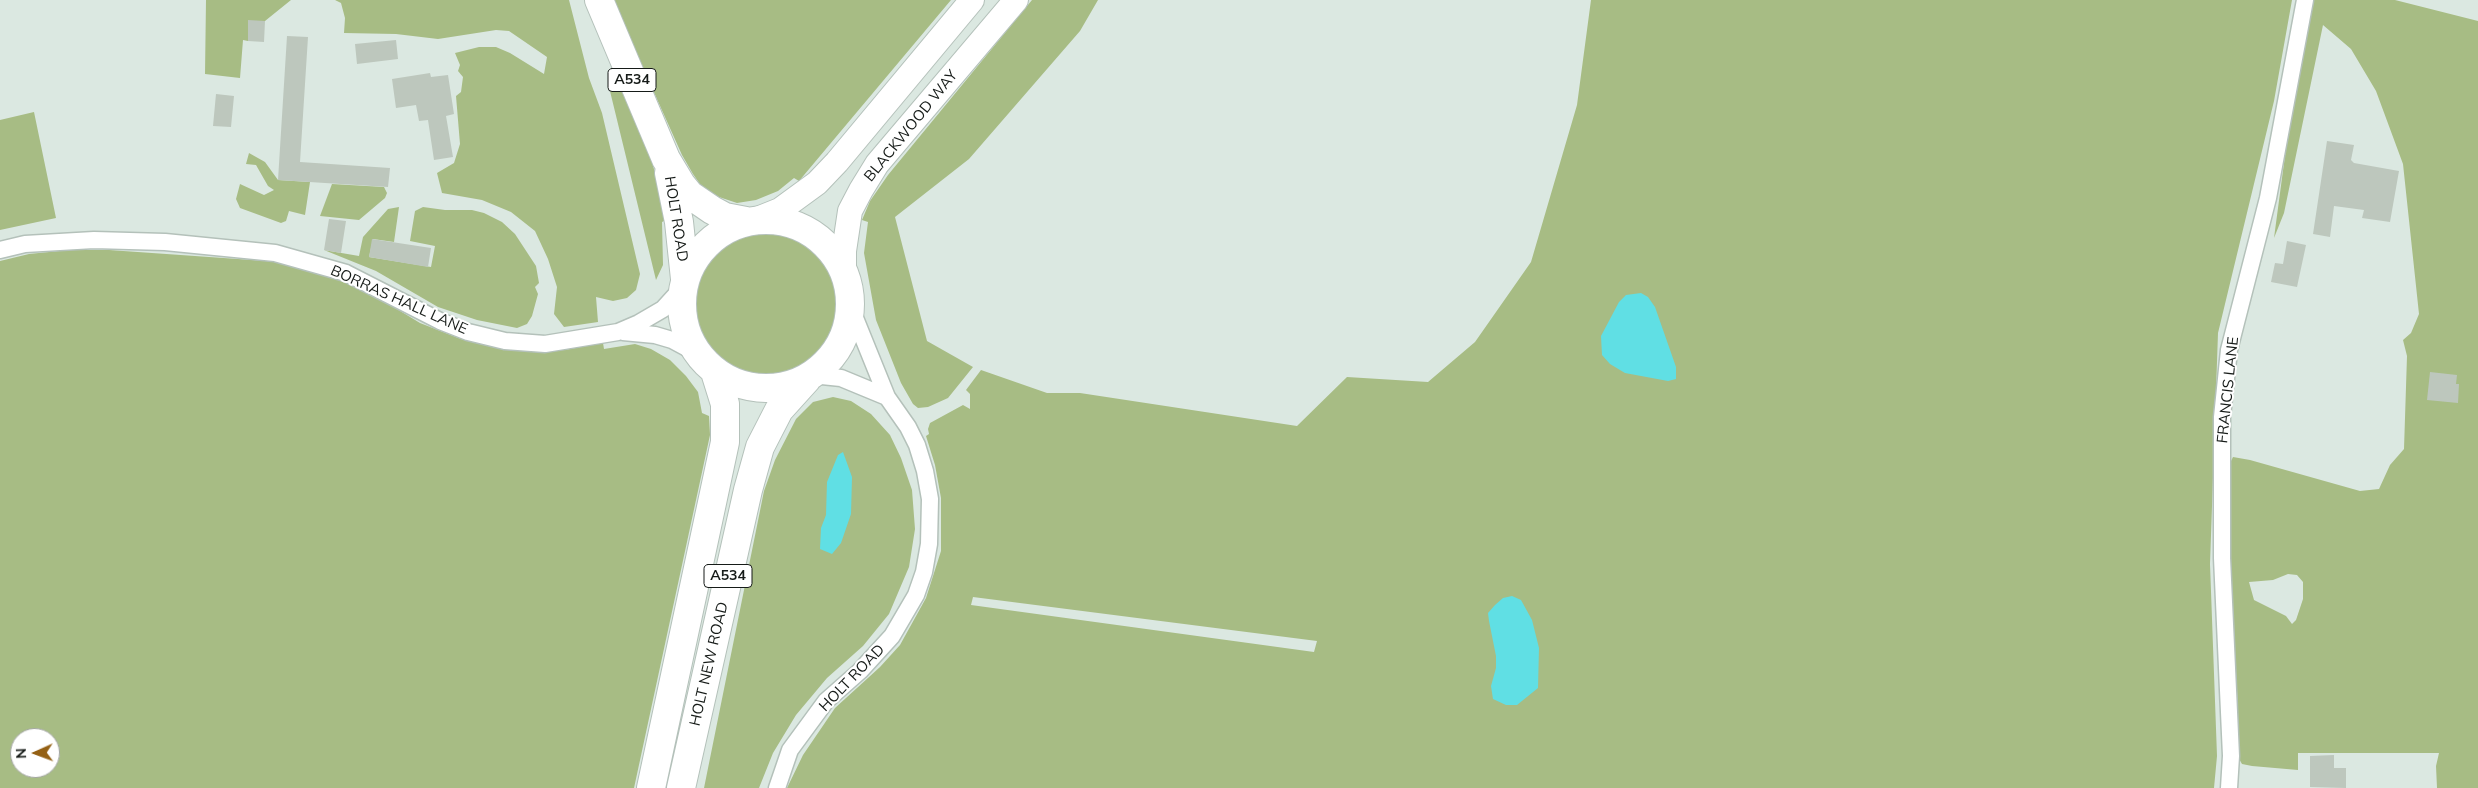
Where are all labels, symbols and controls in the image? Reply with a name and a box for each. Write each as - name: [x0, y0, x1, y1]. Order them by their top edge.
- street label: BLACKWOOD WAY: [861, 67, 961, 185]
- road number: A534: [608, 68, 656, 92]
- street label: HOLT ROAD: [660, 175, 692, 263]
- street label: BORRAS HALL LANE: [328, 262, 470, 338]
- street label: FRANCIS LANE: [2213, 336, 2243, 444]
- road number: A534: [704, 564, 752, 588]
- street label: HOLT NEW ROAD: [686, 600, 732, 728]
- street label: HOLT ROAD: [816, 641, 888, 715]
- north arrow: [10, 728, 60, 778]
- text: N: [12, 748, 30, 759]

